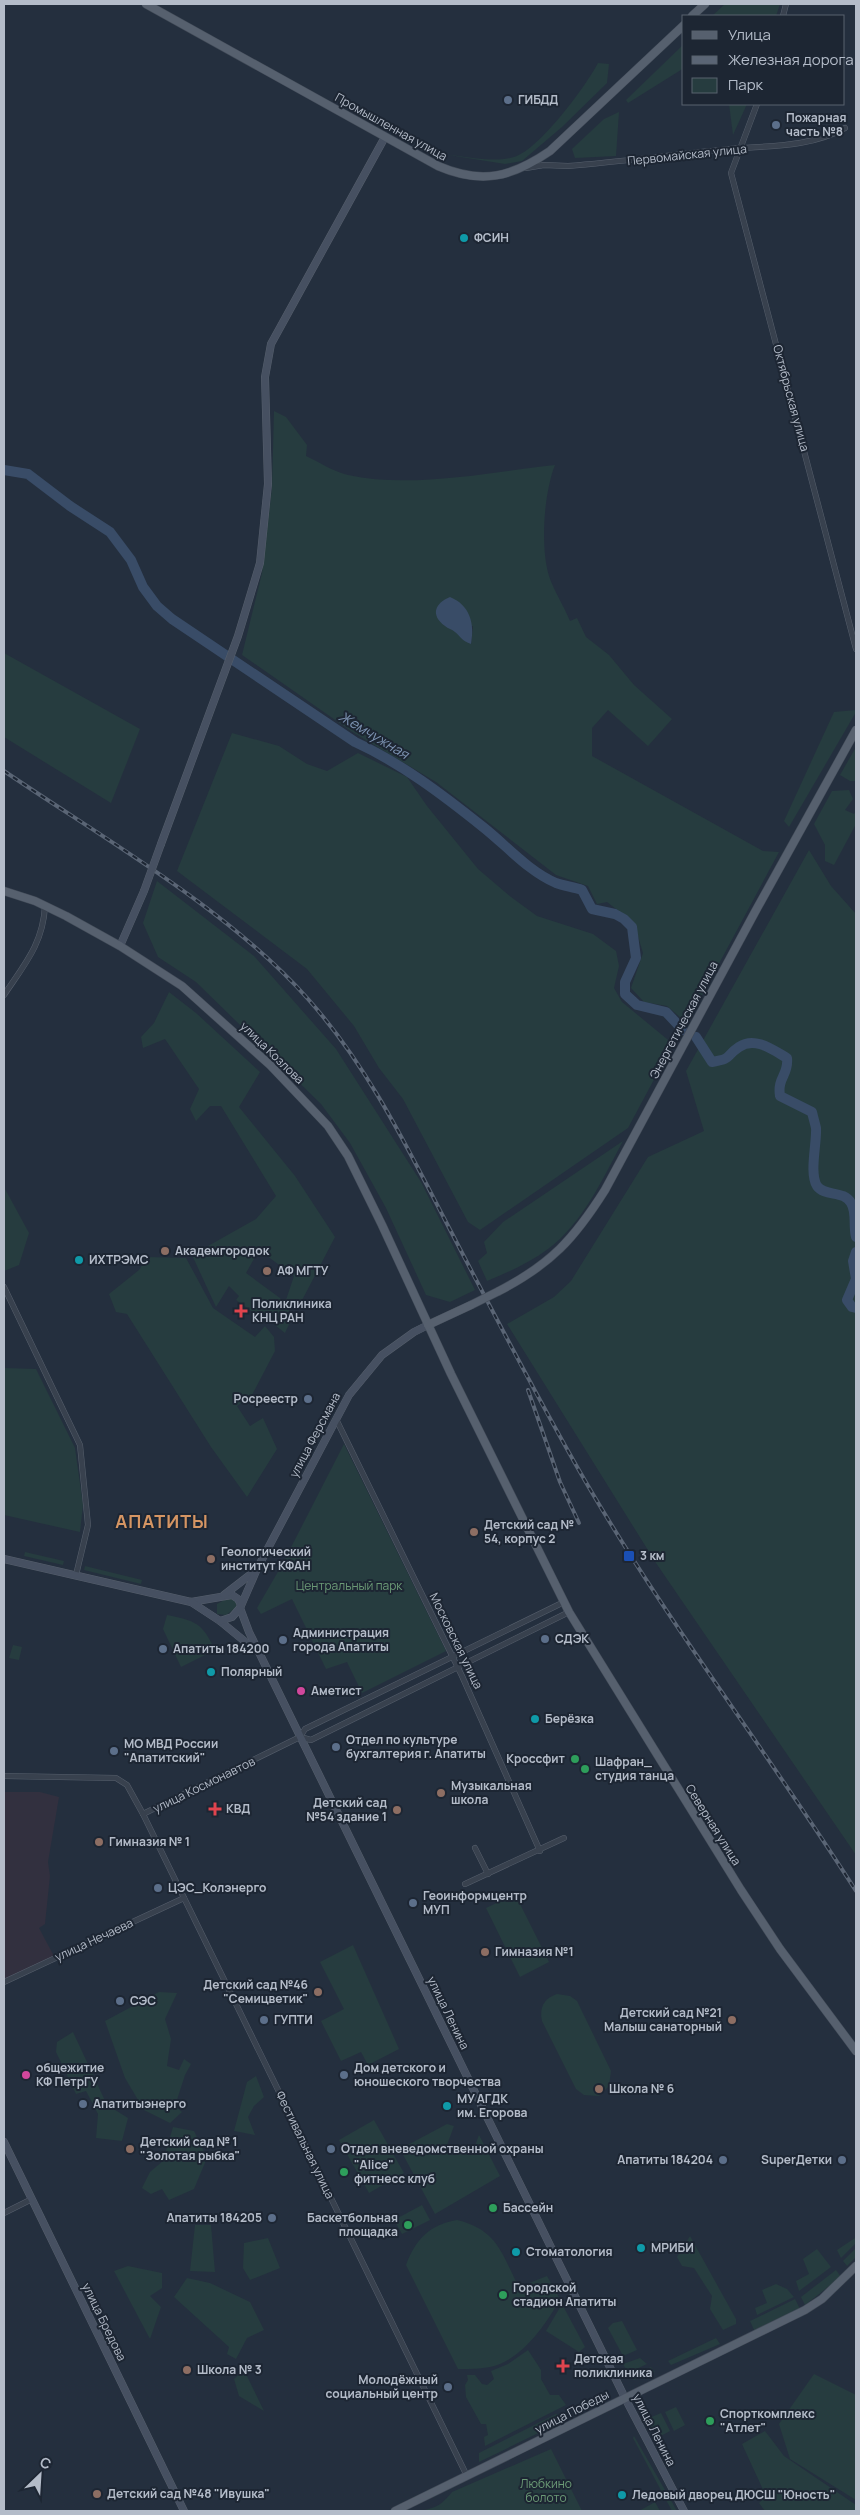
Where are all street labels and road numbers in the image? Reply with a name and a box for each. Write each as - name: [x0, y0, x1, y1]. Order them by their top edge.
- street label: Промышленная улица: [332, 89, 450, 164]
- street label: Первомайская улица: [626, 140, 747, 169]
- street label: Октябрьская улица: [769, 343, 814, 453]
- street label: Энергетическая улица: [645, 958, 722, 1082]
- street label: улица Козлова: [237, 1018, 308, 1088]
- street label: улица Ферсмана: [285, 1389, 344, 1480]
- street label: Московская улица: [426, 1590, 487, 1692]
- street label: улица Космонавтов: [150, 1752, 258, 1817]
- street label: Северная улица: [682, 1781, 745, 1869]
- street label: улица Нечаева: [52, 1914, 136, 1965]
- street label: улица Ленина: [423, 1973, 473, 2052]
- street label: Фестивальная улица: [272, 2088, 339, 2201]
- street label: улица Бредова: [78, 2280, 131, 2364]
- street label: улица Победы: [532, 2386, 612, 2438]
- street label: улица Ленина: [629, 2391, 680, 2469]

